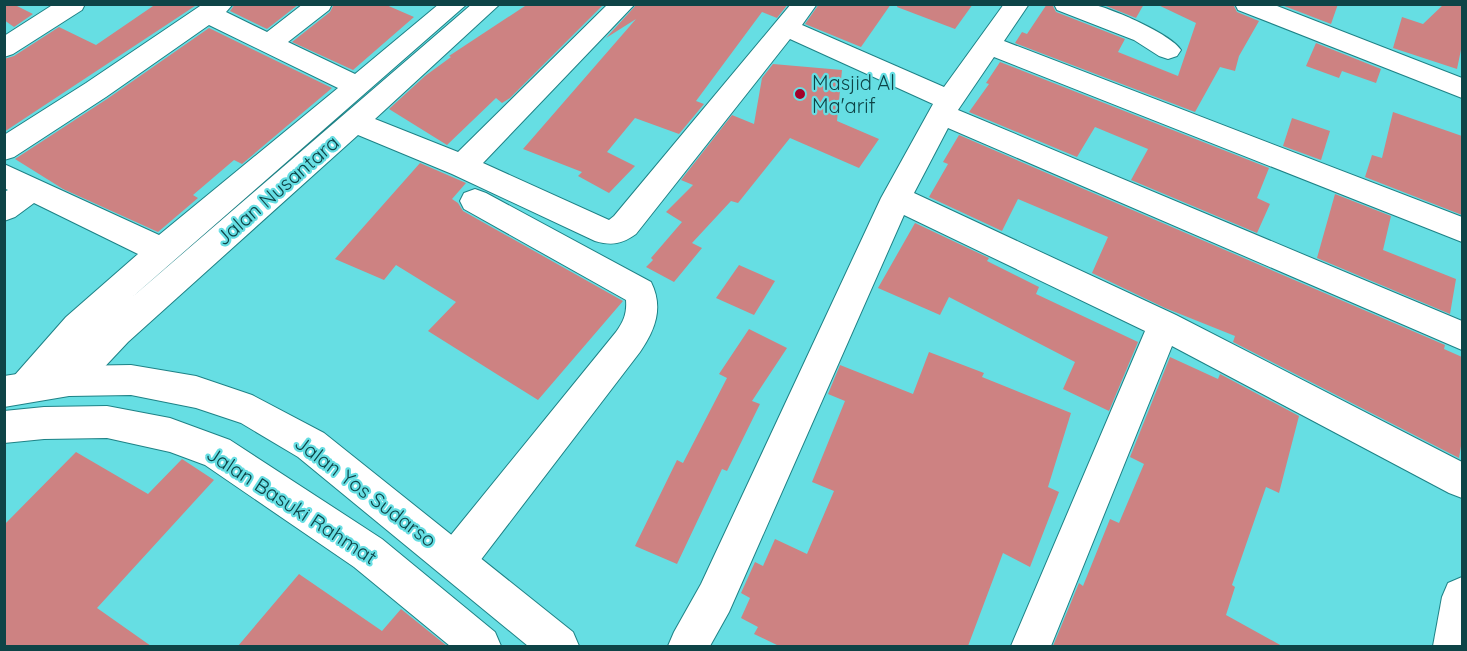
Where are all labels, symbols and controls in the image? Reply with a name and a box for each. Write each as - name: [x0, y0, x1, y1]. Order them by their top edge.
- place label: Masjid Al Ma'arif: [812, 70, 895, 118]
- marker: Masjid Al Ma'arif: [793, 87, 807, 101]
- street label: Jalan Nusantara: [210, 130, 344, 250]
- street label: Jalan Yos Sudarso: [290, 430, 442, 552]
- street label: Jalan Basuki Rahmat: [202, 441, 382, 569]

